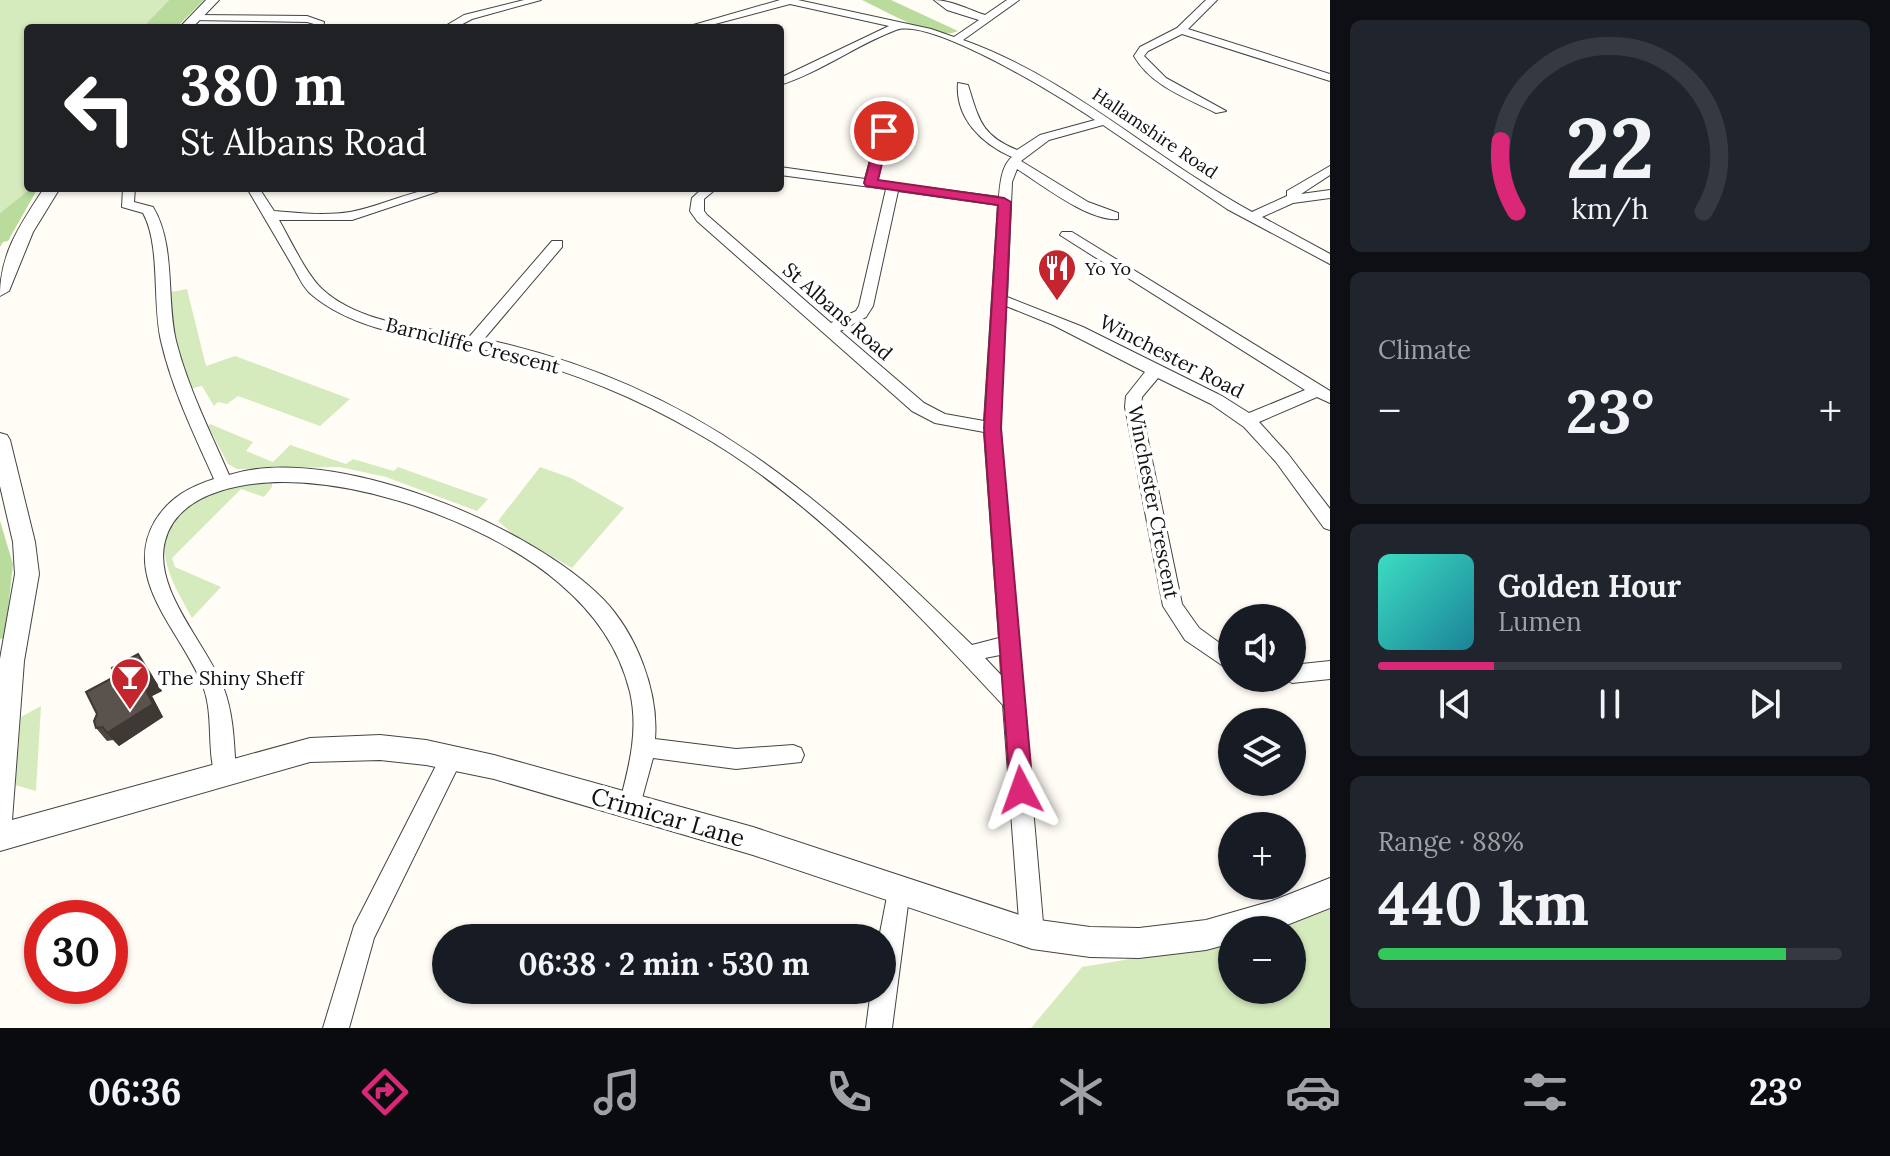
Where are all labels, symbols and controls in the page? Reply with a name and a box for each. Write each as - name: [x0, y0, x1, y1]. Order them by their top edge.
- text: 380 m: [180, 49, 345, 120]
- icon: left: [48, 56, 152, 160]
- street label: Hallamshire Road: [1088, 83, 1222, 184]
- text: 22: [1566, 94, 1654, 201]
- pin: [850, 97, 918, 165]
- icon: arrive: [862, 109, 906, 153]
- text: St Albans Road: [180, 119, 427, 165]
- text: km/h: [1571, 190, 1649, 227]
- restaurant icon: Yo Yo: [1036, 247, 1078, 302]
- street label: St Albans Road: [778, 257, 898, 365]
- place label: Yo Yo: [1084, 257, 1131, 280]
- street label: Winchester Road: [1096, 309, 1249, 403]
- street label: Barncliffe Crescent: [383, 311, 563, 379]
- text: Climate: [1378, 333, 1471, 366]
- text: 23°: [1566, 373, 1654, 449]
- text: −: [1378, 383, 1401, 439]
- text: +: [1819, 383, 1842, 439]
- street label: Winchester Crescent: [1123, 403, 1185, 601]
- text: Golden Hour: [1498, 567, 1681, 605]
- map controls: [1218, 604, 1306, 1004]
- button: sound: [1218, 604, 1306, 692]
- text: Lumen: [1498, 605, 1582, 638]
- bar icon: The Shiny Sheff: [109, 656, 151, 711]
- place label: The Shiny Sheff: [158, 665, 305, 690]
- icon: previous: [1433, 682, 1477, 726]
- icon: pause: [1588, 682, 1632, 726]
- icon: next: [1743, 682, 1787, 726]
- button: layers: [1218, 708, 1306, 796]
- position arrow: [979, 748, 1063, 832]
- street label: Crimicar Lane: [588, 780, 748, 854]
- button: +: [1218, 812, 1306, 900]
- text: Range · 88%: [1378, 825, 1524, 858]
- text: 440 km: [1378, 865, 1589, 941]
- speed limit sign: 30: [24, 900, 128, 1004]
- button: −: [1218, 916, 1306, 1004]
- text: 06:38 · 2 min · 530 m: [519, 945, 809, 983]
- icon: directions: [357, 1064, 413, 1120]
- icon: music: [589, 1064, 645, 1120]
- icon: phone: [821, 1064, 877, 1120]
- icon: climate: [1053, 1064, 1109, 1120]
- icon: car: [1285, 1064, 1341, 1120]
- icon: filters: [1517, 1064, 1573, 1120]
- text: 06:36: [88, 1069, 181, 1115]
- text: 23°: [1749, 1069, 1802, 1115]

